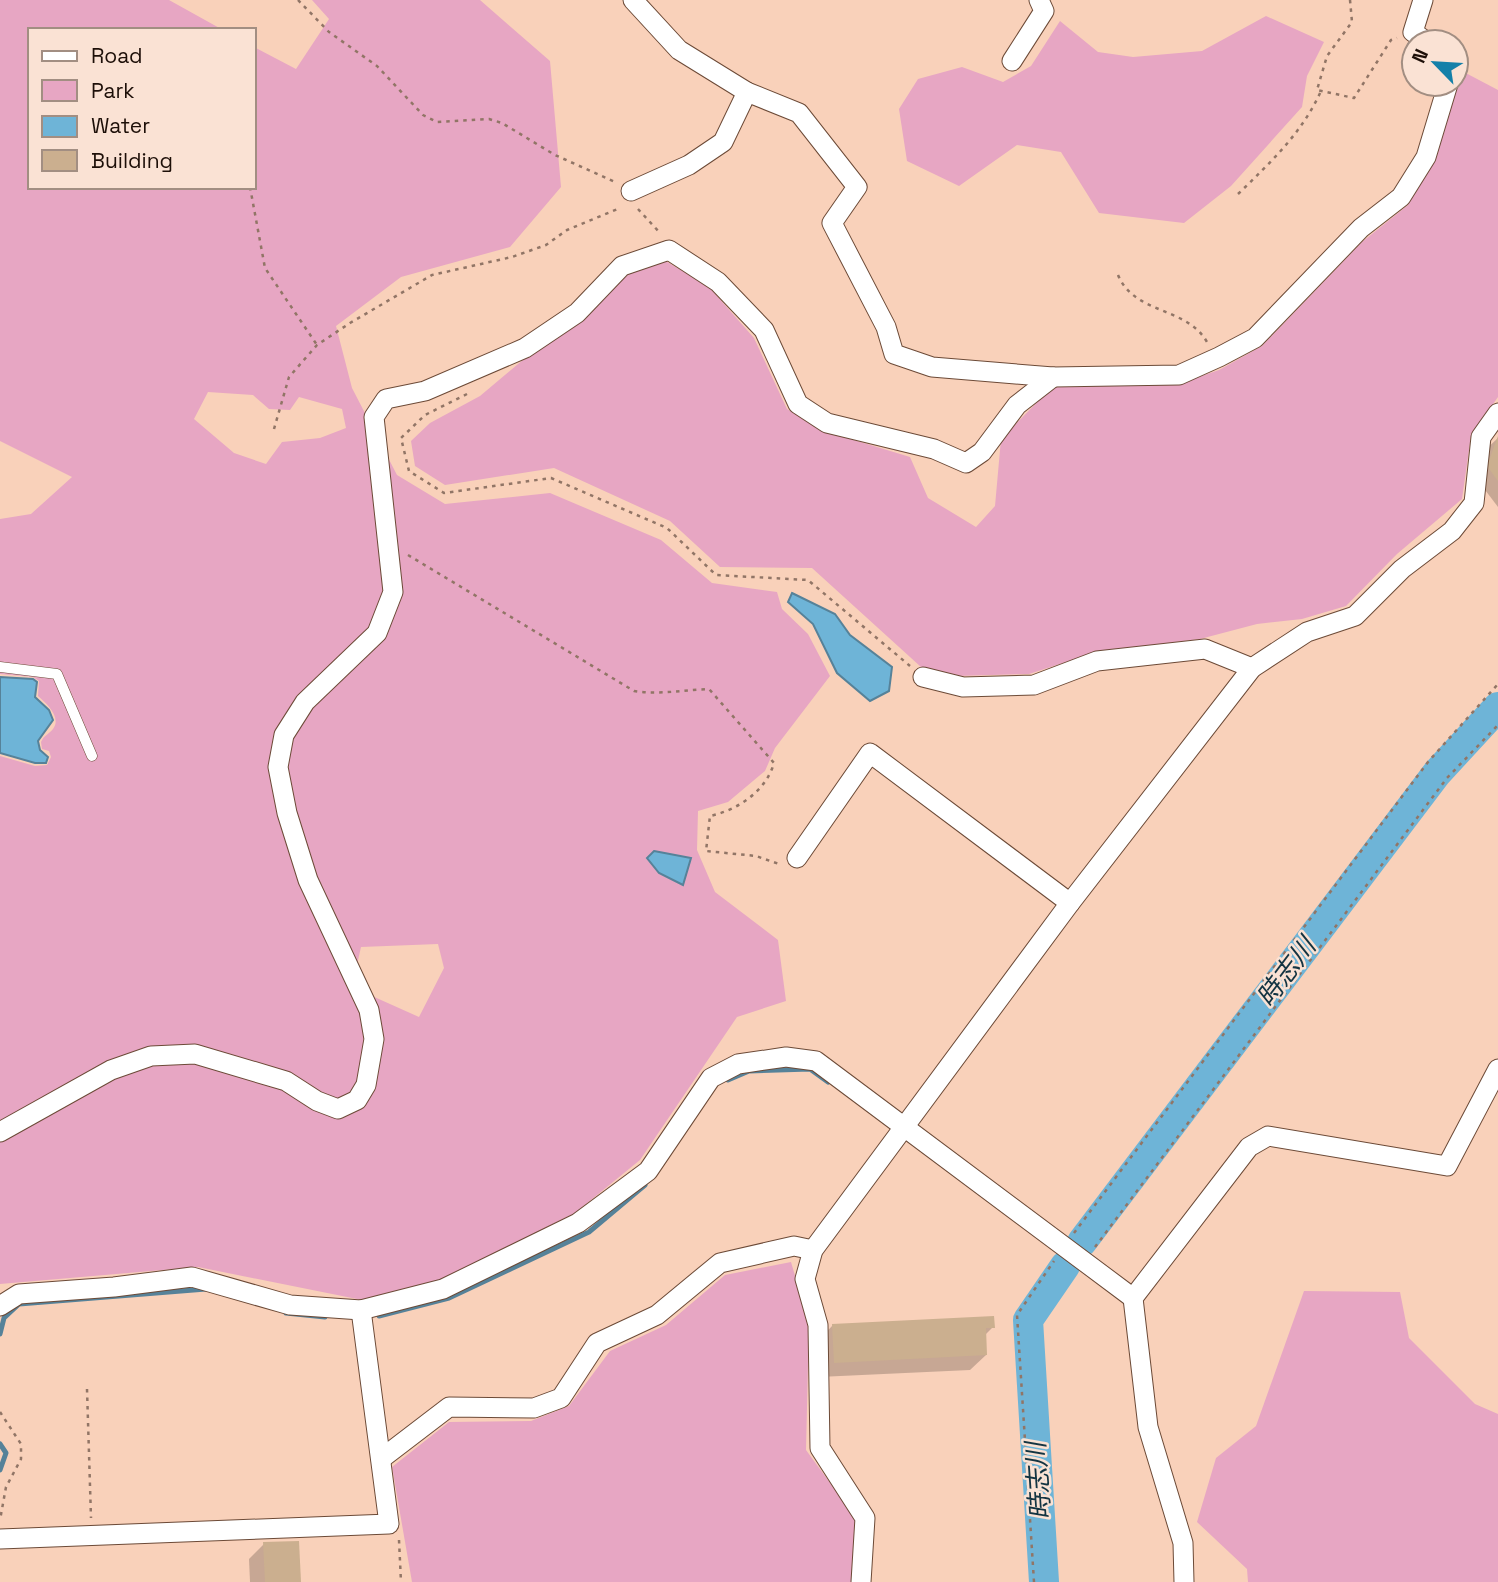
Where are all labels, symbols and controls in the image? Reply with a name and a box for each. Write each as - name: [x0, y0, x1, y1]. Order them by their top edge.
- legend: [28, 28, 256, 189]
- north arrow: [1400, 28, 1470, 98]
- text: Road: [91, 42, 143, 69]
- text: N: [1406, 45, 1434, 67]
- text: Park: [91, 77, 135, 104]
- text: Water: [91, 112, 150, 139]
- text: Building: [91, 147, 173, 174]
- water label: 時志川: [1249, 928, 1325, 1013]
- water label: 時志川: [1018, 1438, 1058, 1521]

